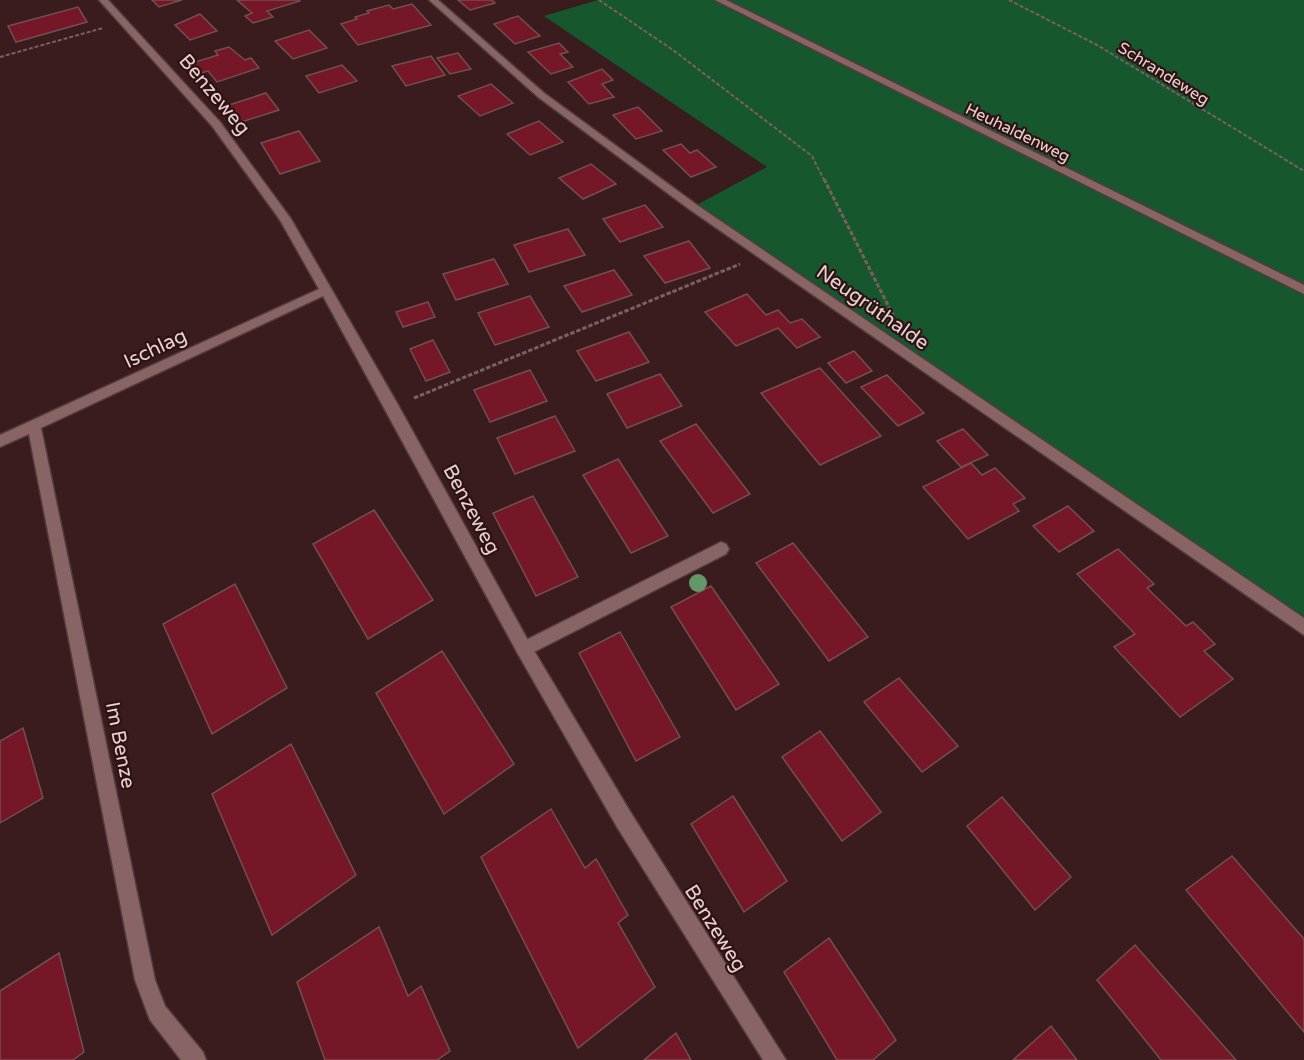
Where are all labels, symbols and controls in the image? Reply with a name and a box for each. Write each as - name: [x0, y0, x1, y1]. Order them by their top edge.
- street label: Schrandeweg: [1114, 38, 1213, 110]
- street label: Benzeweg: [174, 49, 255, 140]
- street label: Heuhaldenweg: [962, 99, 1073, 167]
- street label: Neugrüthalde: [812, 260, 933, 355]
- street label: Ischlag: [120, 324, 191, 374]
- street label: Benzeweg: [437, 461, 505, 558]
- street label: Im Benze: [100, 700, 140, 790]
- street label: Benzeweg: [679, 881, 751, 976]

